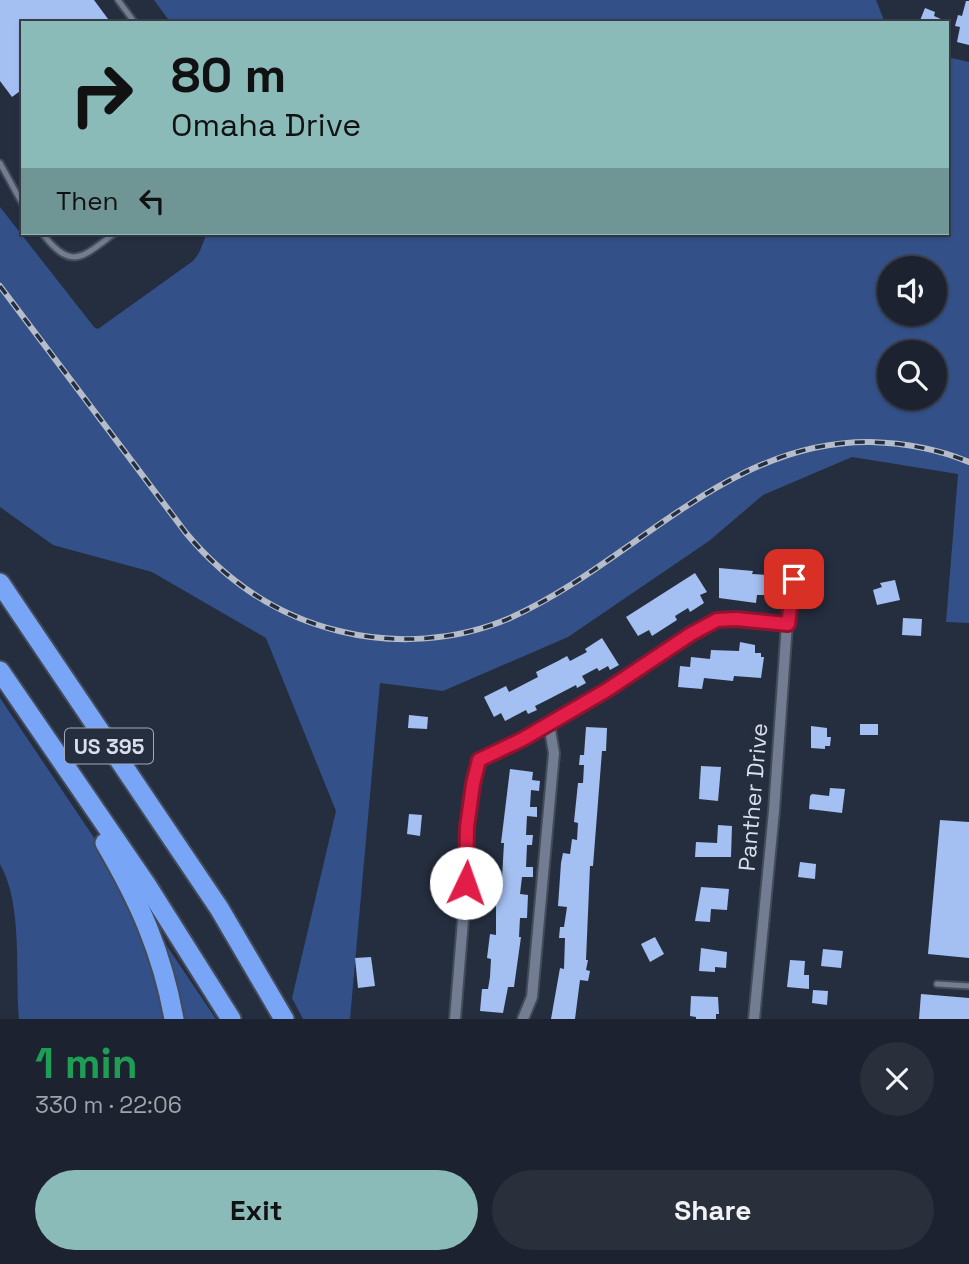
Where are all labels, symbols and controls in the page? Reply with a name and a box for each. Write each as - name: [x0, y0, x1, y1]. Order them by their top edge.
- text: 80 m: [171, 44, 286, 106]
- icon: right: [56, 49, 147, 140]
- text: Omaha Drive: [171, 105, 361, 145]
- icon: left: [133, 182, 171, 220]
- text: Then: [56, 184, 119, 218]
- map controls: [877, 256, 947, 410]
- button: sound: [877, 256, 947, 326]
- button: search: [877, 340, 947, 410]
- pin: [764, 549, 824, 609]
- icon: arrive: [775, 560, 813, 598]
- street label: Panther Drive: [732, 722, 774, 872]
- road number: US 395: [65, 728, 153, 764]
- position arrow: [429, 846, 503, 920]
- text: 1 min: [35, 1037, 138, 1090]
- button: close: [860, 1042, 934, 1116]
- text: 330 m · 22:06: [35, 1090, 182, 1120]
- button: Exit: [35, 1170, 478, 1250]
- button: Share: [492, 1170, 934, 1250]

